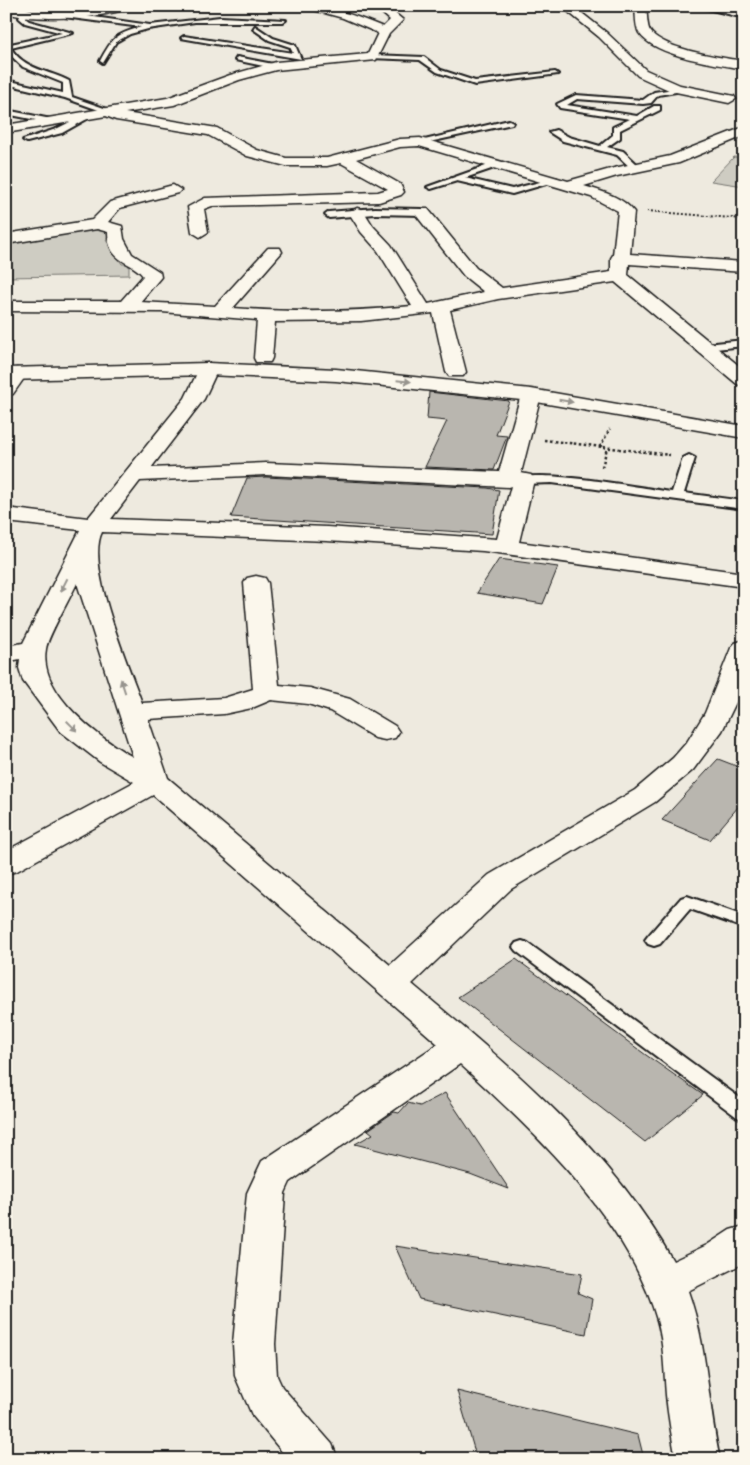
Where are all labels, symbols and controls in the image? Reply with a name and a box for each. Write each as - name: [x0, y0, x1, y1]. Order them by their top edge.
- one-way arrow: [397, 377, 413, 385]
- one-way arrow: [558, 398, 574, 406]
- one-way arrow: [60, 577, 68, 592]
- one-way arrow: [118, 678, 126, 693]
- one-way arrow: [66, 720, 78, 732]

